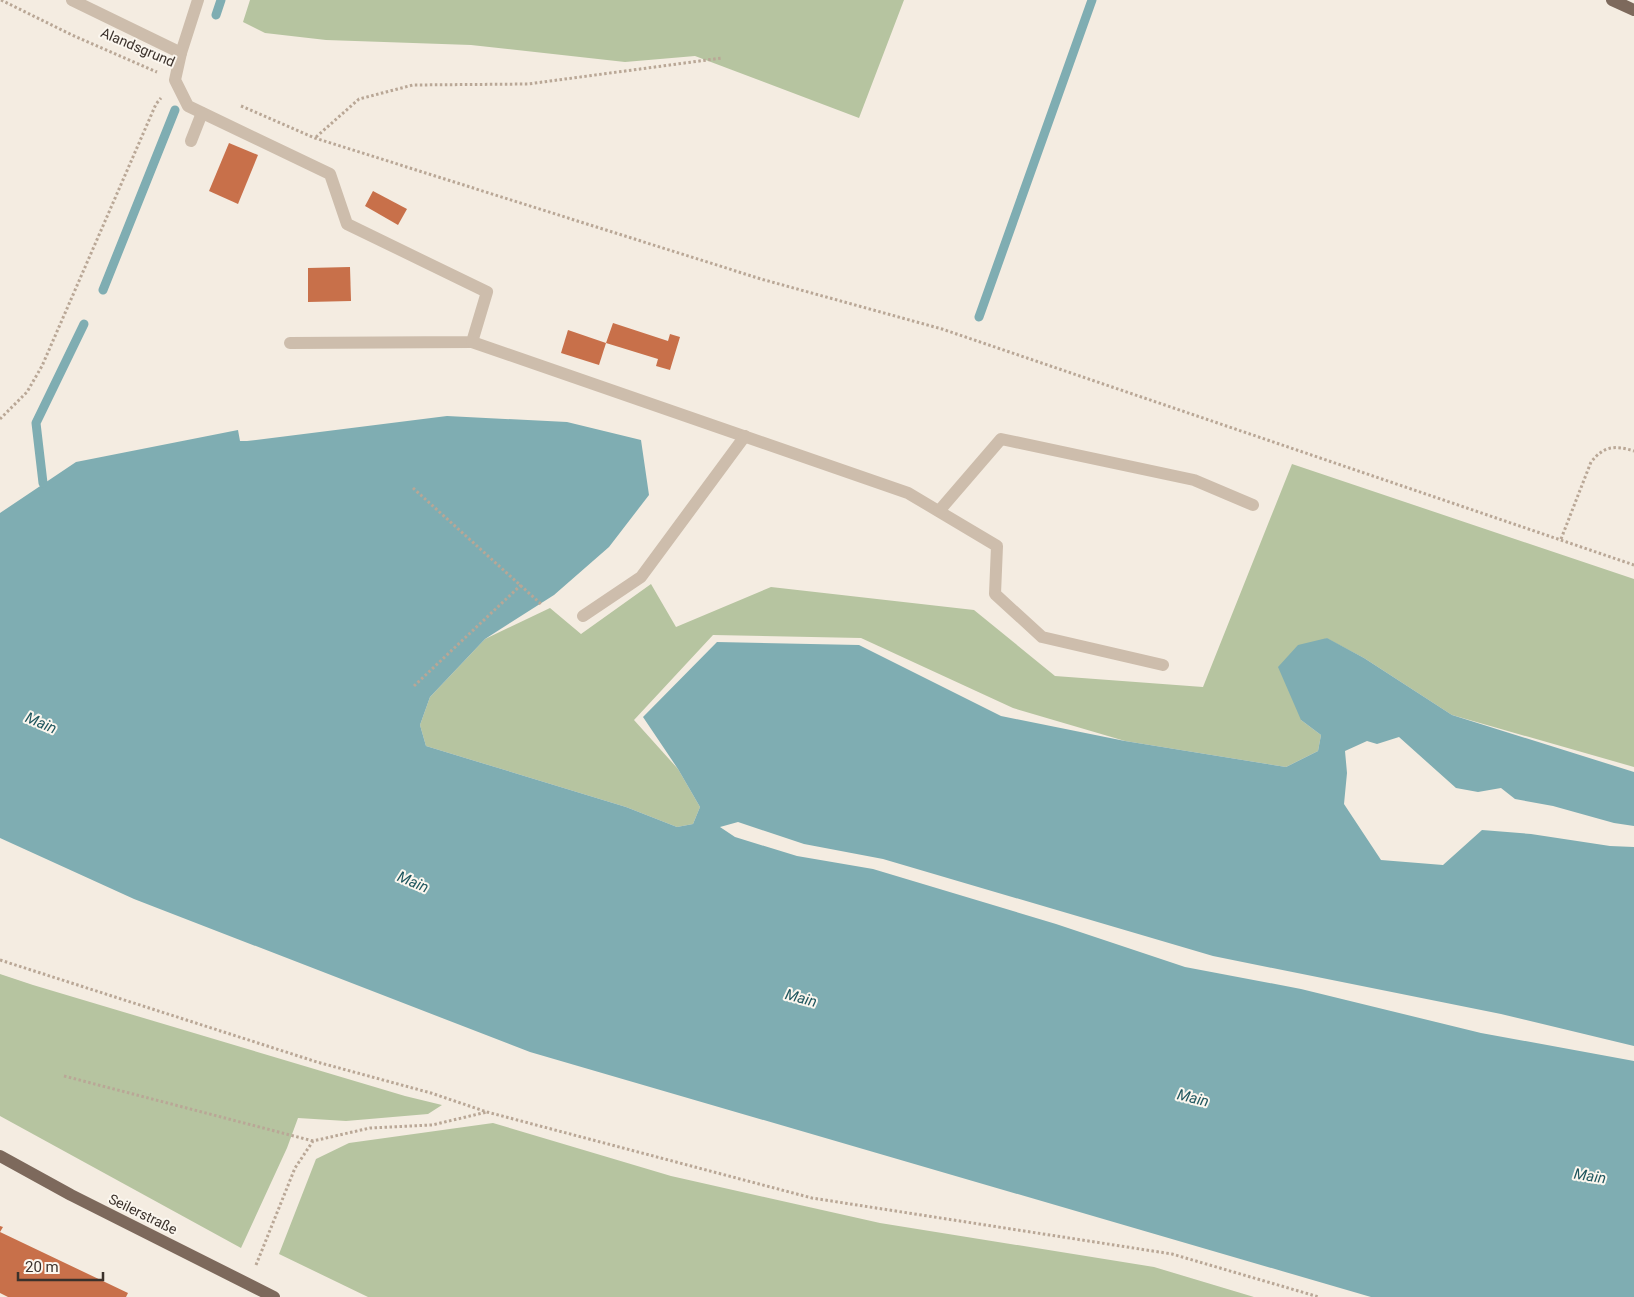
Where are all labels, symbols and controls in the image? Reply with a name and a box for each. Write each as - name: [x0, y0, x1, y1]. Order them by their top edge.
- street label: Alandsgrund: [99, 24, 177, 70]
- water label: Main: [23, 708, 59, 738]
- water label: Main: [395, 867, 431, 897]
- water label: Main: [783, 985, 819, 1011]
- water label: Main: [1175, 1085, 1211, 1111]
- water label: Main: [1573, 1165, 1607, 1187]
- street label: Seilerstraße: [106, 1191, 180, 1237]
- scale bar: [18, 1250, 102, 1282]
- text: 20 m: [25, 1258, 59, 1276]

